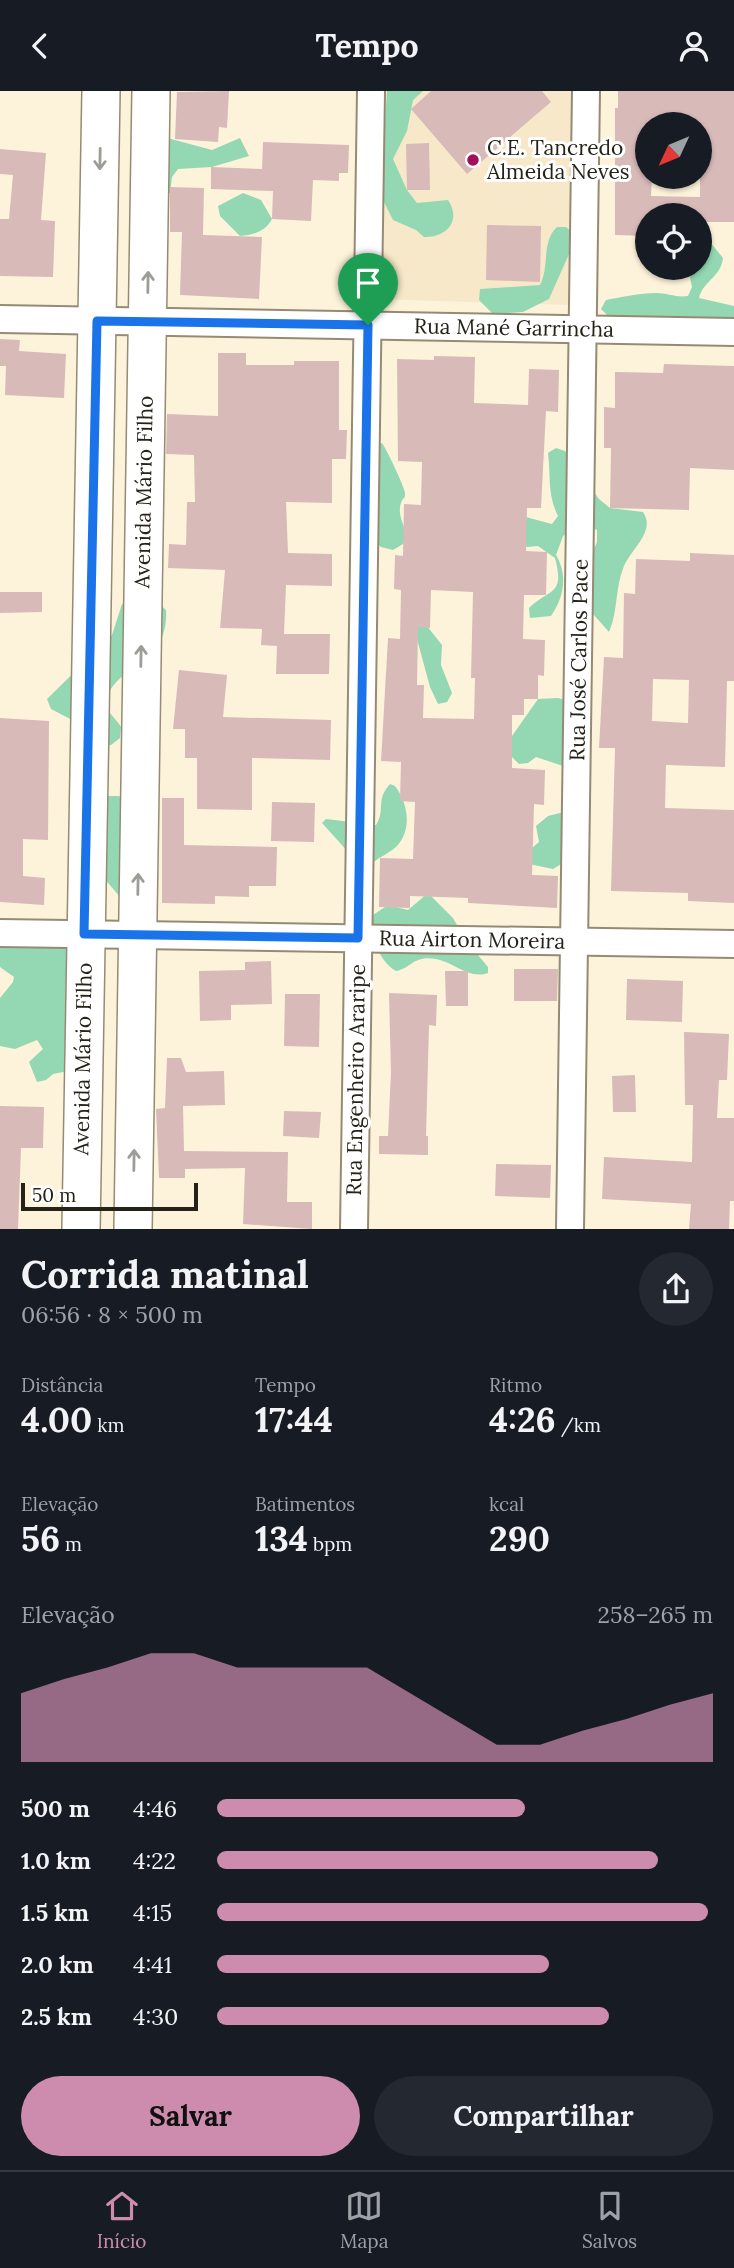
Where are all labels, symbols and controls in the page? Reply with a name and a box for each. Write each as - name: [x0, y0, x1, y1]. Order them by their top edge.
- text: Tempo: [315, 25, 419, 66]
- icon: back: [21, 27, 59, 65]
- icon: person: [675, 27, 713, 65]
- north arrow: [635, 112, 712, 189]
- map controls: [635, 112, 712, 280]
- place label: C.E. Tancredo Almeida Neves: [486, 134, 630, 185]
- one-way arrow: [93, 147, 106, 170]
- marker: C.E. Tancredo Almeida Neves: [465, 152, 481, 168]
- button: locate: [635, 203, 712, 280]
- pin: [338, 253, 398, 325]
- icon: arrive: [349, 264, 387, 302]
- one-way arrow: [141, 271, 155, 294]
- street label: Rua Mané Garrincha: [414, 312, 614, 343]
- street label: Avenida Mário Filho: [128, 395, 159, 590]
- street label: Rua José Carlos Pace: [563, 559, 594, 761]
- one-way arrow: [135, 645, 148, 668]
- one-way arrow: [131, 873, 144, 896]
- street label: Rua Airton Moreira: [379, 924, 566, 955]
- street label: Avenida Mário Filho: [67, 962, 98, 1157]
- street label: Rua Engenheiro Araripe: [340, 964, 371, 1196]
- one-way arrow: [127, 1149, 141, 1172]
- scale bar: [21, 1179, 198, 1211]
- text: 50 m: [32, 1183, 76, 1207]
- text: Corrida matinal: [21, 1250, 309, 1298]
- button: share: [639, 1252, 713, 1326]
- text: 06:56 · 8 × 500 m: [21, 1300, 203, 1329]
- text: Distância: [21, 1373, 103, 1397]
- text: Tempo: [255, 1373, 316, 1397]
- text: Ritmo: [489, 1373, 542, 1397]
- text: 4.00: [21, 1397, 92, 1442]
- text: 17:44: [255, 1397, 333, 1442]
- text: 4:26: [489, 1397, 556, 1442]
- text: km: [92, 1413, 124, 1437]
- text: /km: [556, 1413, 601, 1437]
- text: Elevação: [21, 1492, 98, 1516]
- text: Batimentos: [255, 1492, 355, 1516]
- text: kcal: [489, 1492, 524, 1516]
- text: 56: [21, 1516, 60, 1561]
- text: 134: [255, 1516, 308, 1561]
- text: 290: [489, 1516, 550, 1561]
- text: m: [60, 1532, 82, 1556]
- text: bpm: [308, 1532, 352, 1556]
- text: Elevação: [21, 1600, 115, 1629]
- text: 258–265 m: [598, 1600, 713, 1629]
- text: 500 m: [21, 1794, 90, 1823]
- text: 4:46: [133, 1794, 177, 1823]
- text: 1.0 km: [21, 1846, 91, 1875]
- text: 4:22: [133, 1846, 176, 1875]
- text: 1.5 km: [21, 1898, 89, 1927]
- text: 4:15: [133, 1898, 172, 1927]
- text: 2.0 km: [21, 1950, 94, 1979]
- text: 4:41: [133, 1950, 172, 1979]
- text: 2.5 km: [21, 2002, 92, 2031]
- text: 4:30: [133, 2002, 178, 2031]
- button: Salvar: [21, 2076, 360, 2156]
- button: Compartilhar: [374, 2076, 713, 2156]
- tab: Início: [97, 2187, 146, 2253]
- tab: Mapa: [340, 2187, 388, 2253]
- tab: Salvos: [582, 2187, 637, 2253]

